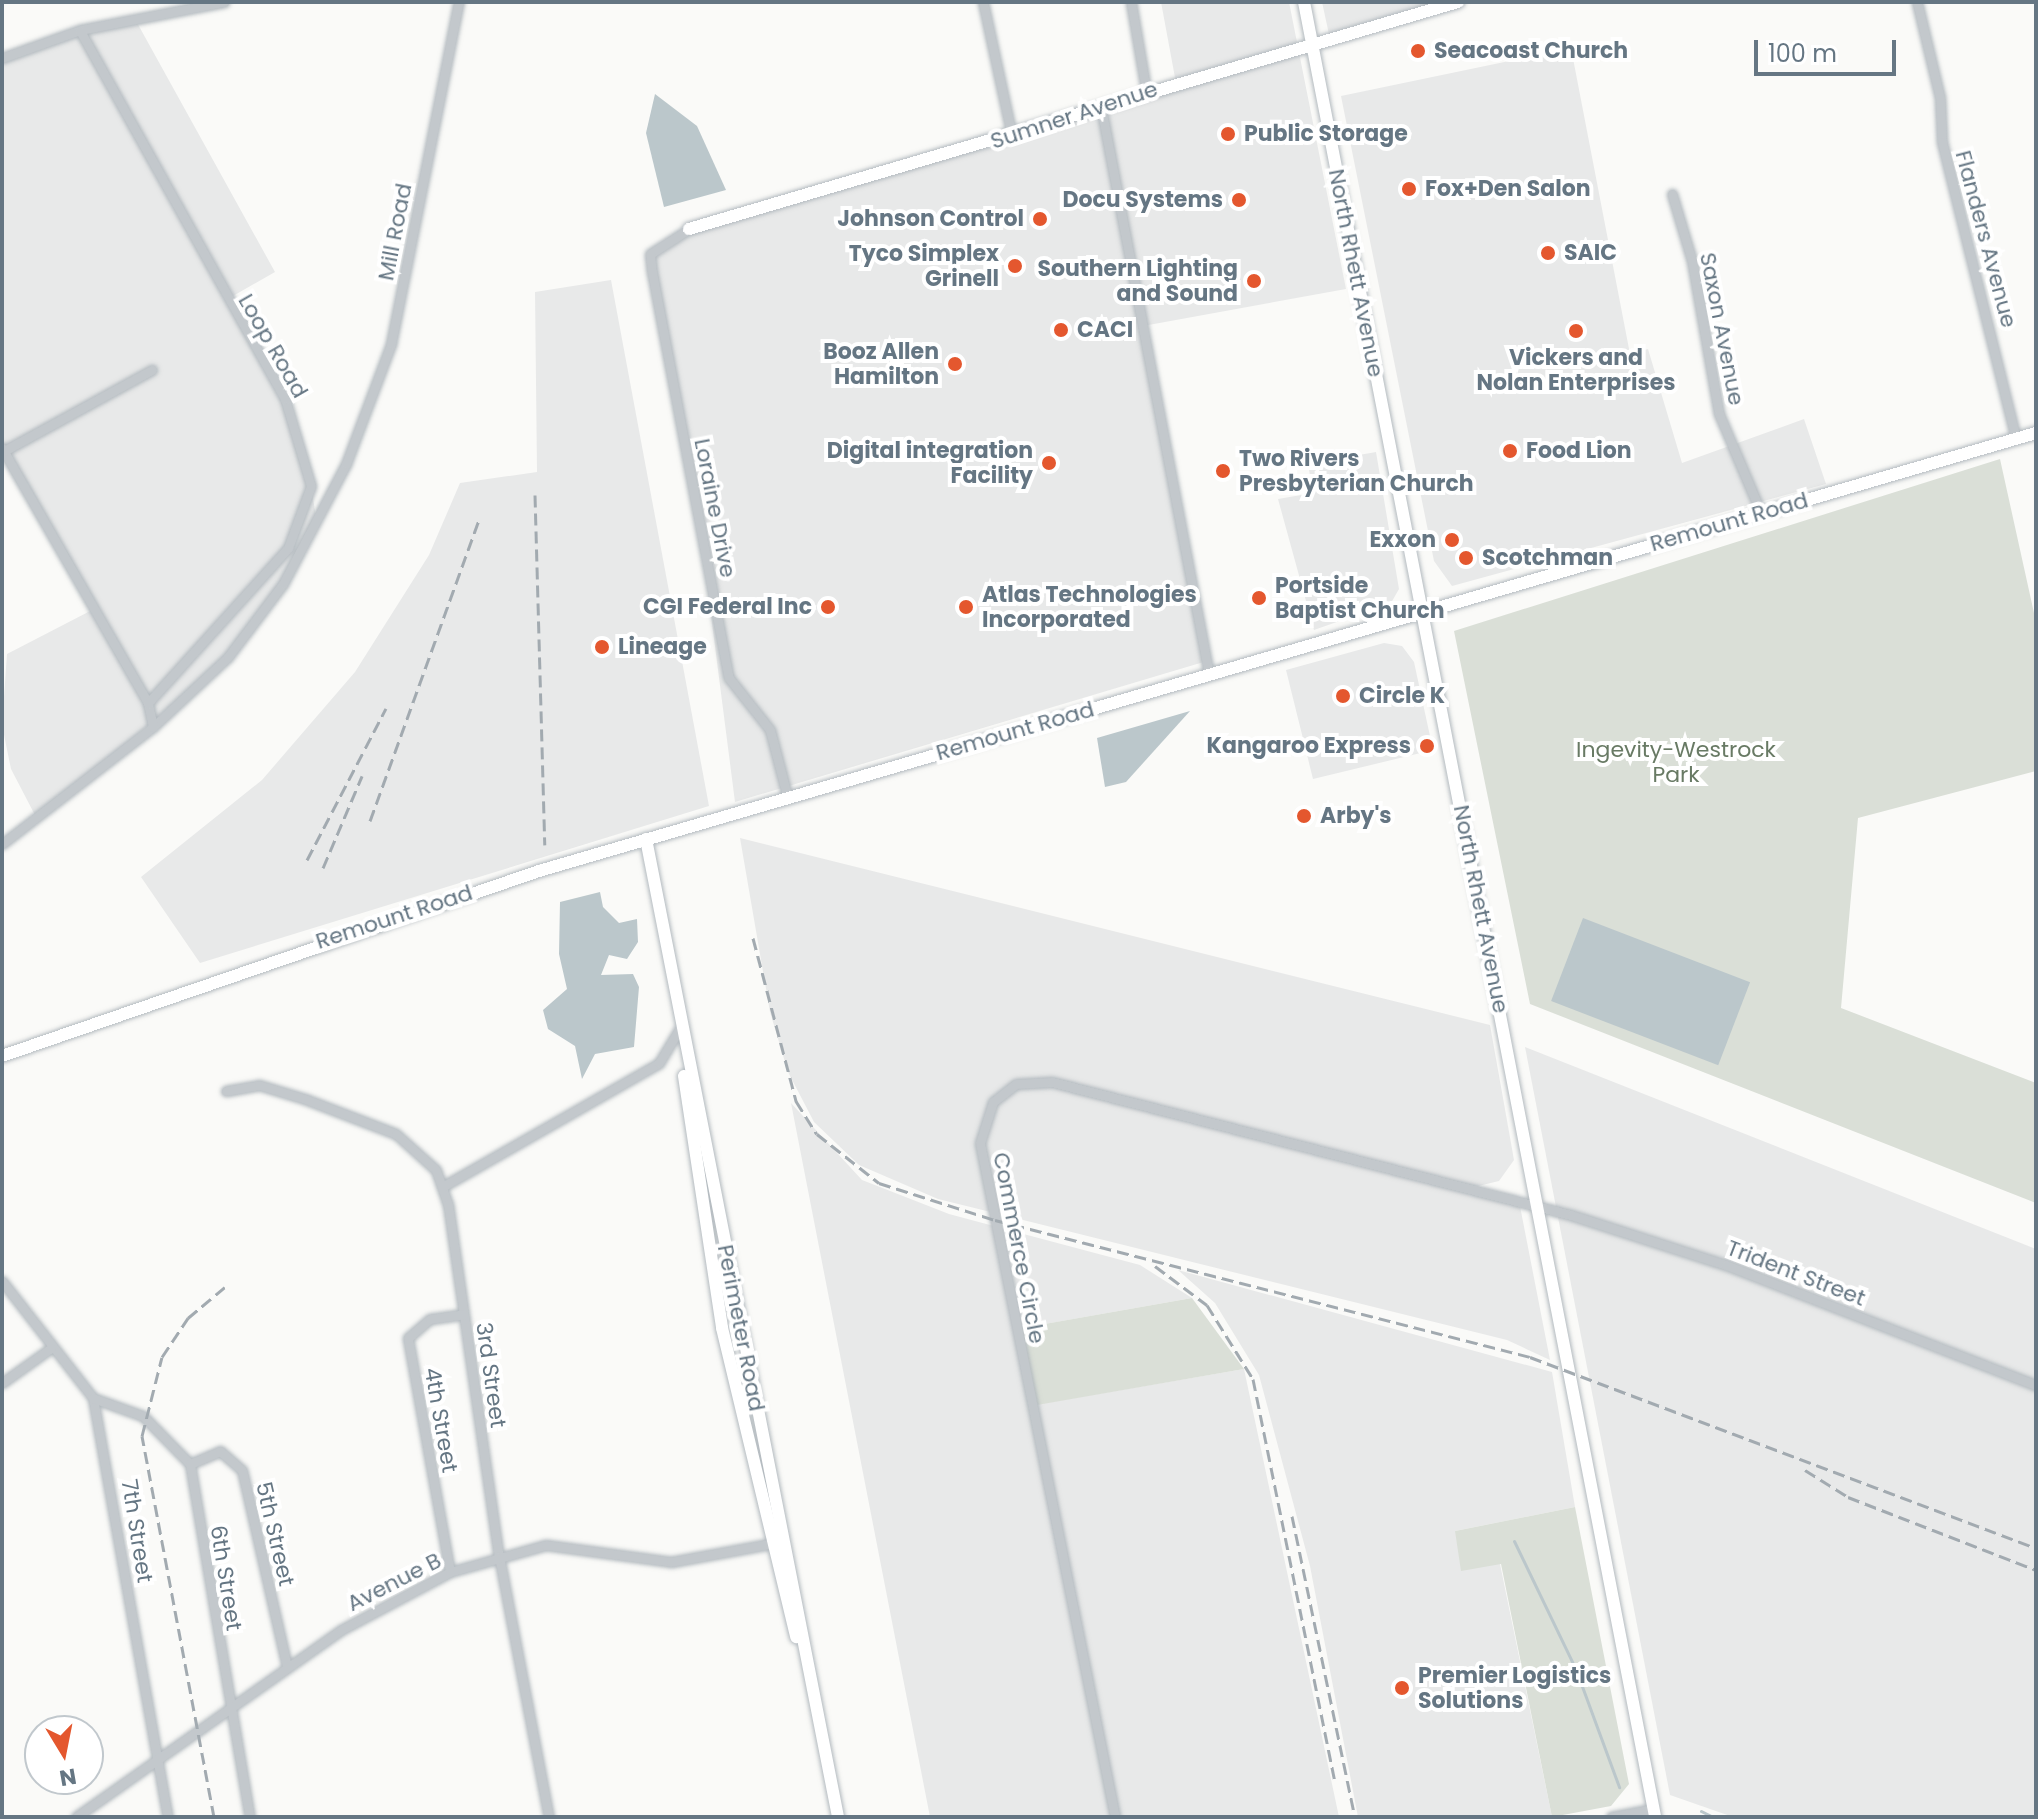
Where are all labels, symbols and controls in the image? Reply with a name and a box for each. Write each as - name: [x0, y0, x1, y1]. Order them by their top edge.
- scale bar: [1758, 24, 1900, 74]
- text: 100 m: [1768, 37, 1837, 70]
- place label: Seacoast Church: [1434, 38, 1628, 64]
- marker: Seacoast Church: [1409, 42, 1427, 60]
- street label: Sumner Avenue: [987, 76, 1161, 154]
- place label: Public Storage: [1244, 121, 1408, 147]
- marker: Public Storage: [1219, 125, 1237, 143]
- street label: Flanders Avenue: [1950, 148, 2022, 330]
- street label: North Rhett Avenue: [1323, 167, 1389, 379]
- place label: Fox+Den Salon: [1425, 176, 1591, 202]
- marker: Fox+Den Salon: [1400, 180, 1418, 198]
- street label: Mill Road: [373, 181, 417, 283]
- place label: Docu Systems: [1062, 187, 1223, 213]
- marker: Docu Systems: [1230, 191, 1248, 209]
- place label: Johnson Control: [837, 206, 1024, 232]
- marker: Johnson Control: [1031, 210, 1049, 228]
- place label: Tyco Simplex Grinell: [849, 240, 999, 292]
- place label: SAIC: [1564, 240, 1617, 266]
- marker: SAIC: [1539, 244, 1557, 262]
- street label: Saxon Avenue: [1694, 250, 1750, 408]
- place label: Southern Lighting and Sound: [1037, 255, 1238, 306]
- marker: Tyco Simplex Grinell: [1006, 257, 1024, 275]
- marker: Southern Lighting and Sound: [1245, 272, 1263, 290]
- street label: Loop Road: [233, 289, 313, 403]
- place label: CACI: [1077, 317, 1133, 343]
- marker: CACI: [1052, 321, 1070, 339]
- marker: Vickers and Nolan Enterprises: [1567, 322, 1585, 340]
- place label: Booz Allen Hamilton: [823, 338, 939, 390]
- place label: Vickers and Nolan Enterprises: [1476, 344, 1676, 396]
- marker: Booz Allen Hamilton: [946, 355, 964, 373]
- street label: Loraine Drive: [689, 436, 741, 580]
- place label: Digital integration Facility: [827, 437, 1033, 488]
- place label: Food Lion: [1526, 438, 1631, 464]
- marker: Food Lion: [1501, 442, 1519, 460]
- place label: Two Rivers Presbyterian Church: [1239, 445, 1474, 496]
- marker: Digital integration Facility: [1040, 454, 1058, 472]
- marker: Two Rivers Presbyterian Church: [1214, 462, 1232, 480]
- street label: Remount Road: [1647, 487, 1811, 557]
- place label: Exxon: [1369, 527, 1436, 553]
- marker: Exxon: [1443, 531, 1461, 549]
- place label: Scotchman: [1482, 545, 1613, 571]
- marker: Scotchman: [1457, 549, 1475, 567]
- place label: Portside Baptist Church: [1275, 572, 1445, 624]
- place label: Atlas Technologies Incorporated: [982, 581, 1197, 632]
- marker: Portside Baptist Church: [1250, 589, 1268, 607]
- place label: CGI Federal Inc: [643, 594, 812, 620]
- marker: CGI Federal Inc: [819, 598, 837, 616]
- marker: Atlas Technologies Incorporated: [957, 598, 975, 616]
- place label: Lineage: [618, 634, 707, 660]
- marker: Lineage: [593, 638, 611, 656]
- place label: Circle K: [1359, 683, 1445, 709]
- marker: Circle K: [1334, 687, 1352, 705]
- street label: Remount Road: [933, 696, 1097, 766]
- place label: Kangaroo Express: [1207, 733, 1411, 759]
- park label: Ingevity-Westrock Park: [1576, 736, 1776, 788]
- marker: Kangaroo Express: [1418, 737, 1436, 755]
- place label: Arby's: [1320, 803, 1392, 829]
- street label: North Rhett Avenue: [1448, 803, 1514, 1015]
- marker: Arby's: [1295, 807, 1313, 825]
- street label: Remount Road: [312, 879, 476, 955]
- street label: Commerce Circle: [988, 1150, 1050, 1346]
- street label: Trident Street: [1723, 1234, 1869, 1312]
- street label: Perimeter Road: [712, 1242, 770, 1414]
- street label: 3rd Street: [471, 1321, 511, 1429]
- street label: 4th Street: [419, 1365, 463, 1475]
- street label: 7th Street: [116, 1477, 158, 1585]
- street label: 5th Street: [250, 1479, 300, 1589]
- street label: 6th Street: [205, 1523, 247, 1633]
- street label: Avenue B: [343, 1547, 445, 1617]
- place label: Premier Logistics Solutions: [1418, 1662, 1611, 1714]
- marker: Premier Logistics Solutions: [1393, 1679, 1411, 1697]
- north arrow: [24, 1715, 104, 1795]
- text: N: [57, 1760, 79, 1794]

